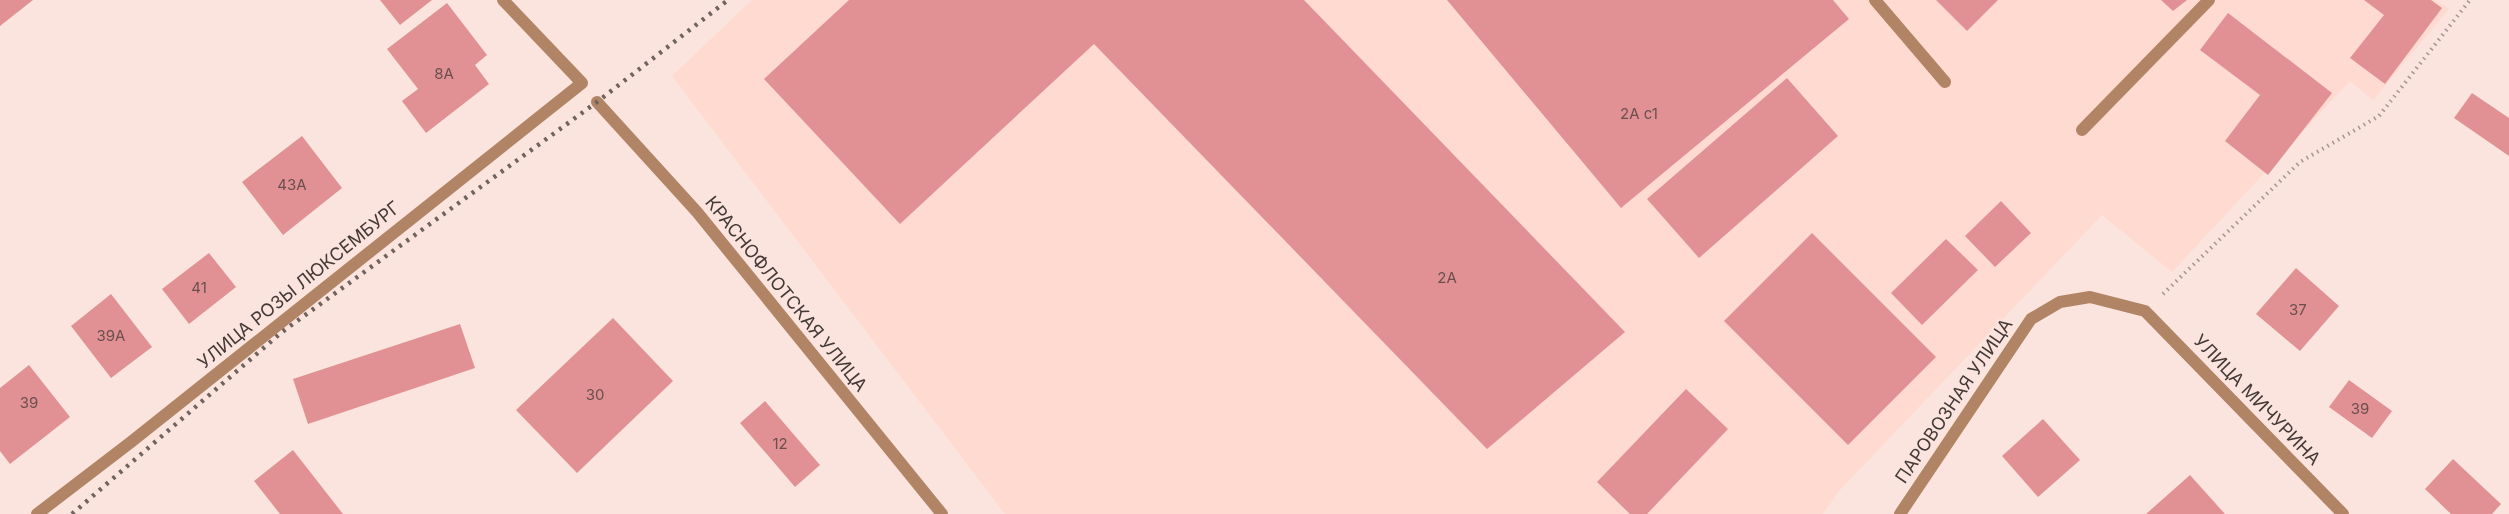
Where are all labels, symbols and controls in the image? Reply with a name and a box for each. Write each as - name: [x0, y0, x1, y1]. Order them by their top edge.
- house number: 8А: [434, 64, 454, 83]
- house number: 2А с1: [1620, 104, 1658, 123]
- house number: 43А: [277, 175, 307, 194]
- street label: КРАСНОФЛОТСКАЯ УЛИЦА: [701, 192, 872, 396]
- street label: УЛИЦА РОЗЫ ЛЮКСЕМБУРГ: [193, 196, 404, 373]
- house number: 2А: [1437, 268, 1457, 287]
- house number: 41: [191, 278, 207, 297]
- house number: 37: [2289, 300, 2307, 319]
- street label: ПАРОВОЗНАЯ УЛИЦА: [1891, 314, 2017, 487]
- house number: 39А: [97, 326, 125, 345]
- street label: УЛИЦА МИЧУРИНА: [2190, 330, 2325, 469]
- house number: 30: [586, 385, 604, 404]
- house number: 39: [20, 393, 38, 412]
- house number: 39: [2351, 399, 2369, 418]
- house number: 12: [772, 434, 788, 453]

